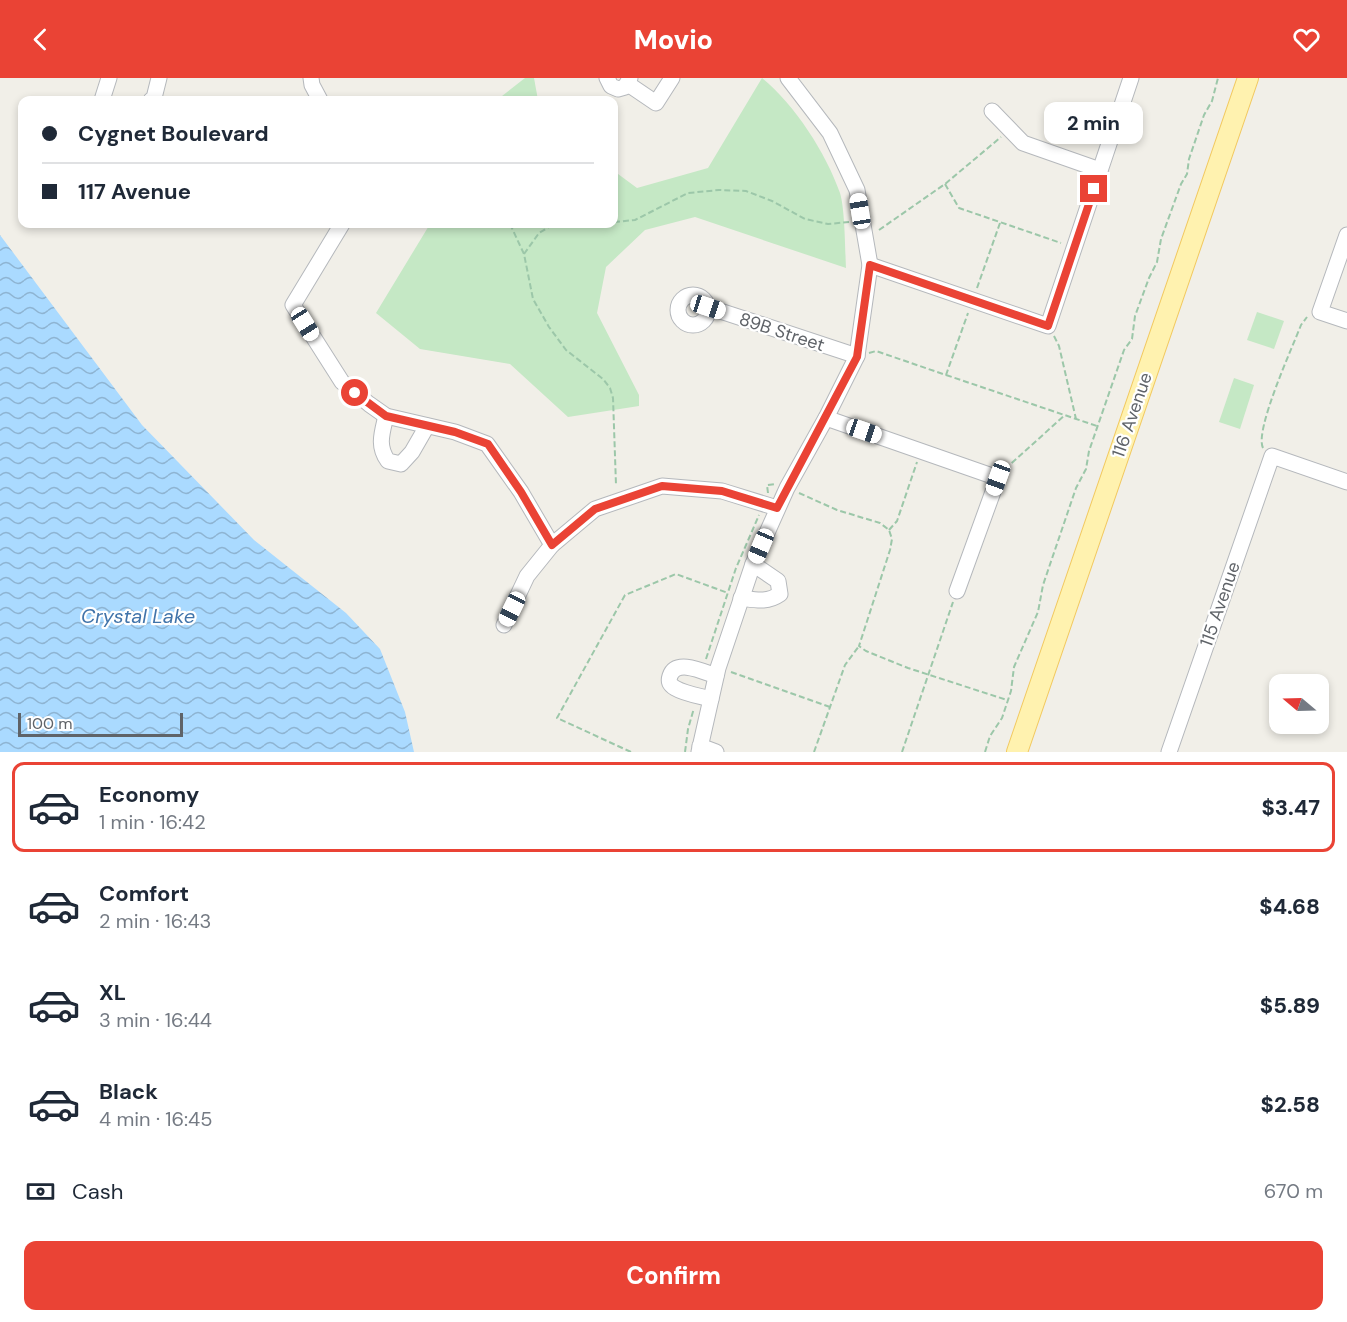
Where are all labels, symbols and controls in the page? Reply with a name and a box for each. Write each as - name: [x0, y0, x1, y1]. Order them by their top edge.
- text: Movio: [634, 22, 713, 57]
- icon: back: [24, 23, 57, 56]
- icon: heart: [1290, 23, 1323, 56]
- callout: 2 min: [1044, 102, 1144, 144]
- text: 2 min: [1067, 110, 1120, 136]
- text: Cygnet Boulevard: [78, 119, 269, 148]
- route end: [1080, 175, 1107, 202]
- text: 117 Avenue: [78, 177, 191, 206]
- car: [848, 192, 872, 230]
- car: [688, 293, 728, 321]
- car: [288, 304, 322, 344]
- street label: 89B Street: [736, 307, 828, 357]
- street label: 116 Avenue: [1106, 369, 1158, 461]
- route start: [341, 379, 368, 406]
- car: [844, 417, 884, 445]
- car: [983, 458, 1013, 498]
- car: [746, 526, 776, 566]
- street label: 115 Avenue: [1194, 558, 1246, 650]
- car: [496, 589, 528, 629]
- water label: Crystal Lake: [81, 603, 195, 629]
- north arrow: [1269, 674, 1329, 734]
- map controls: [1269, 674, 1329, 734]
- scale bar: [18, 710, 183, 738]
- text: 100 m: [27, 713, 72, 734]
- icon: car: [27, 780, 81, 834]
- text: Economy: [99, 780, 199, 809]
- text: $3.47: [1261, 793, 1320, 822]
- text: 1 min · 16:42: [99, 809, 206, 835]
- icon: car: [27, 879, 81, 933]
- text: Comfort: [99, 879, 189, 908]
- text: $4.68: [1259, 892, 1320, 921]
- text: 2 min · 16:43: [99, 908, 211, 934]
- icon: car: [27, 978, 81, 1032]
- text: XL: [99, 978, 126, 1007]
- text: $5.89: [1260, 991, 1320, 1020]
- text: 3 min · 16:44: [99, 1007, 212, 1033]
- icon: car: [27, 1077, 81, 1131]
- text: Black: [99, 1077, 158, 1106]
- text: $2.58: [1261, 1090, 1320, 1119]
- text: 4 min · 16:45: [99, 1106, 212, 1132]
- icon: cash: [24, 1175, 57, 1208]
- text: Cash: [72, 1177, 123, 1206]
- text: 670 m: [1264, 1178, 1323, 1204]
- button: Confirm: [24, 1241, 1323, 1310]

